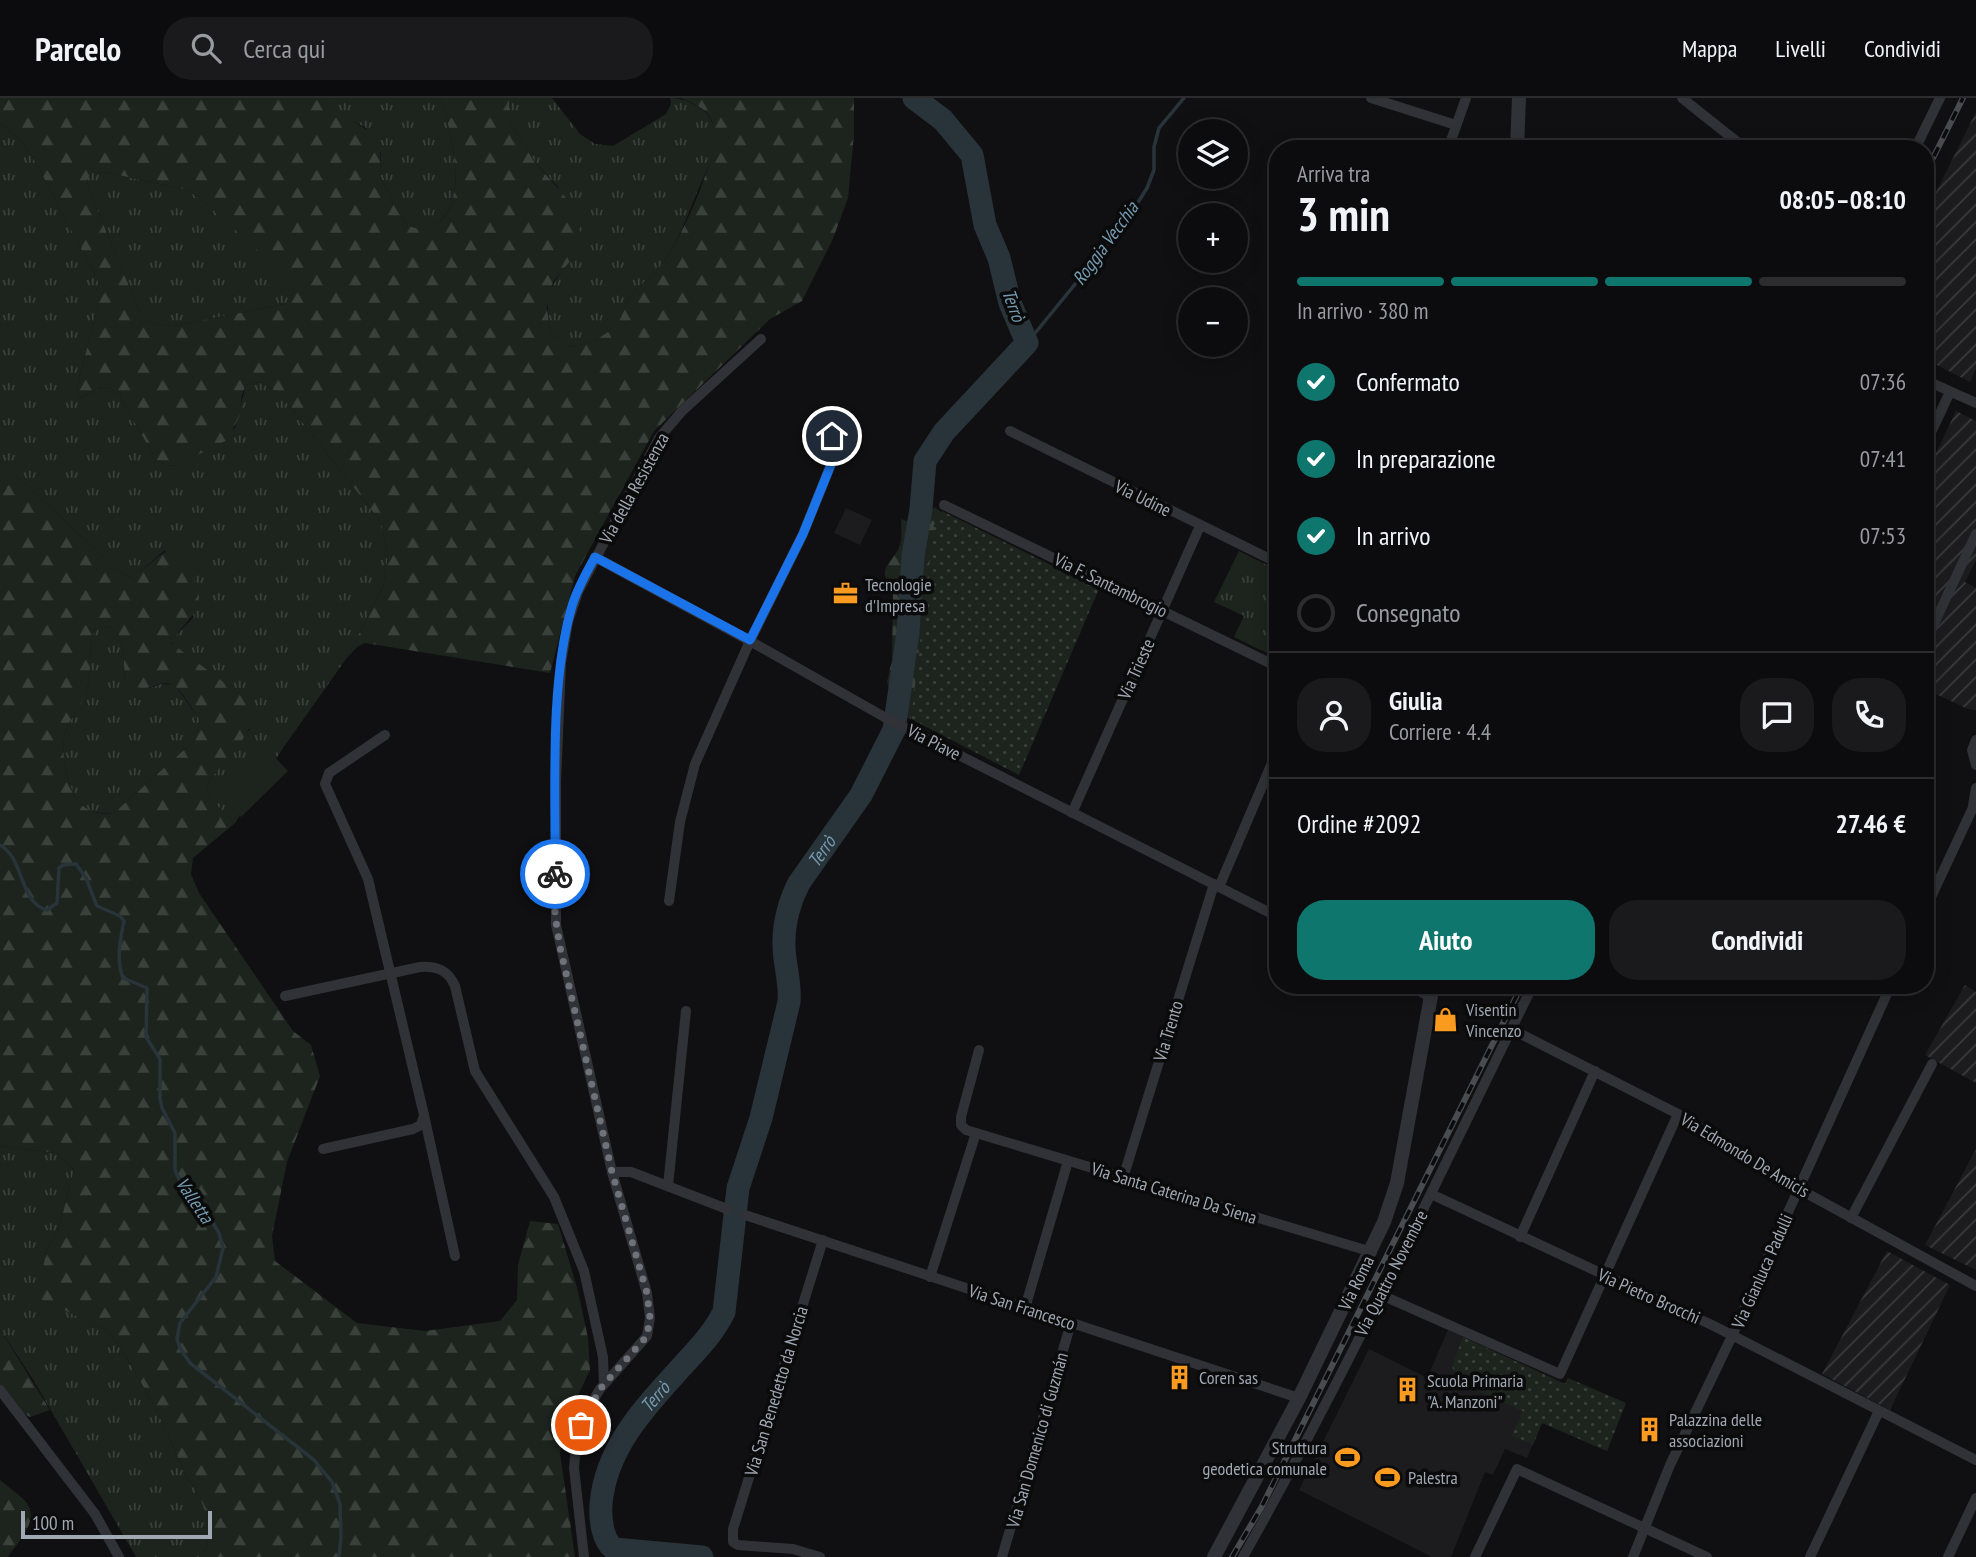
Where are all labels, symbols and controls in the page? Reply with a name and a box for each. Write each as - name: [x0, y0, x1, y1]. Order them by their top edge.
- search box: [163, 17, 653, 80]
- text: Parcelo: [35, 27, 121, 70]
- icon: search: [187, 29, 225, 67]
- text: Cerca qui: [243, 32, 326, 65]
- text: Mappa: [1682, 33, 1737, 64]
- text: Livelli: [1775, 33, 1826, 64]
- text: Condividi: [1864, 33, 1941, 64]
- map controls: [1178, 119, 1248, 357]
- button: layers: [1178, 119, 1248, 189]
- text: Arriva tra: [1297, 159, 1370, 188]
- text: 08:05–08:10: [1779, 183, 1906, 216]
- text: 3 min: [1297, 184, 1390, 244]
- water label: Roggia Vecchia: [1067, 196, 1144, 289]
- button: +: [1178, 203, 1248, 273]
- water label: Terrò: [997, 285, 1032, 326]
- button: −: [1178, 287, 1248, 357]
- text: In arrivo · 380 m: [1297, 296, 1429, 325]
- icon: check: [1297, 363, 1335, 401]
- text: Confermato: [1356, 365, 1460, 398]
- text: 07:36: [1860, 367, 1906, 396]
- pin: [802, 406, 862, 466]
- icon: home: [813, 417, 851, 455]
- street label: Via della Resistenza: [594, 429, 674, 548]
- icon: check: [1297, 440, 1335, 478]
- text: In preparazione: [1356, 442, 1496, 475]
- text: 07:41: [1860, 444, 1906, 473]
- street label: Via Udine: [1110, 474, 1175, 521]
- icon: check: [1297, 517, 1335, 555]
- text: In arrivo: [1356, 519, 1431, 552]
- text: 07:53: [1860, 521, 1906, 550]
- street label: Via F. Santambrogio: [1050, 547, 1172, 622]
- place label: Tecnologie d'Impresa: [865, 573, 932, 617]
- office icon: Tecnologie d'Impresa: [831, 580, 859, 608]
- text: Consegnato: [1356, 596, 1460, 629]
- street label: Via Trieste: [1112, 635, 1160, 704]
- button: person: [1297, 678, 1371, 752]
- button: chat: [1740, 678, 1814, 752]
- button: phone: [1832, 678, 1906, 752]
- text: Giulia: [1389, 684, 1442, 717]
- text: Corriere · 4.4: [1389, 717, 1491, 746]
- street label: Via Piave: [903, 718, 965, 765]
- text: Ordine #2092: [1297, 807, 1421, 840]
- text: 27.46 €: [1836, 807, 1906, 840]
- water label: Terrò: [802, 829, 842, 872]
- courier: [520, 839, 590, 909]
- icon: bike: [536, 855, 574, 893]
- button: Aiuto: [1297, 900, 1595, 980]
- button: Condividi: [1609, 900, 1906, 980]
- street label: Via Trento: [1148, 998, 1188, 1065]
- place label: Visentin Vincenzo: [1465, 998, 1522, 1042]
- shop icon: Visentin Vincenzo: [1432, 1005, 1460, 1033]
- street label: Via Edmondo De Amicis: [1676, 1107, 1814, 1203]
- street label: Via Santa Caterina Da Siena: [1088, 1157, 1260, 1229]
- water label: Valletta: [171, 1172, 220, 1229]
- street label: Via Quattro Novembre: [1349, 1206, 1433, 1341]
- street label: Via Gianluca Padulli: [1726, 1210, 1798, 1333]
- street label: Via Roma: [1333, 1252, 1379, 1315]
- street label: Via Pietro Brocchi: [1593, 1263, 1704, 1329]
- street label: Via San Francesco: [965, 1279, 1078, 1335]
- street label: Via San Benedetto da Norcia: [739, 1303, 813, 1480]
- street label: Via San Domenico di Guzmán: [1001, 1350, 1073, 1531]
- building icon: Coren sas: [1165, 1363, 1193, 1391]
- place label: Coren sas: [1199, 1366, 1258, 1389]
- place label: Scuola Primaria "A. Manzoni": [1427, 1369, 1523, 1413]
- water label: Terrò: [635, 1375, 676, 1417]
- building icon: Scuola Primaria "A. Manzoni": [1393, 1376, 1421, 1404]
- pin: [551, 1395, 611, 1455]
- icon: bag: [562, 1406, 600, 1444]
- place label: Palazzina delle associazioni: [1669, 1408, 1762, 1452]
- building icon: Palazzina delle associazioni: [1635, 1415, 1663, 1443]
- place label: Struttura geodetica comunale: [1203, 1436, 1327, 1480]
- sports icon: Struttura geodetica comunale: [1333, 1443, 1361, 1471]
- sports icon: Palestra: [1374, 1463, 1402, 1491]
- place label: Palestra: [1408, 1466, 1458, 1489]
- scale bar: [21, 1508, 212, 1540]
- text: 100 m: [32, 1511, 74, 1535]

